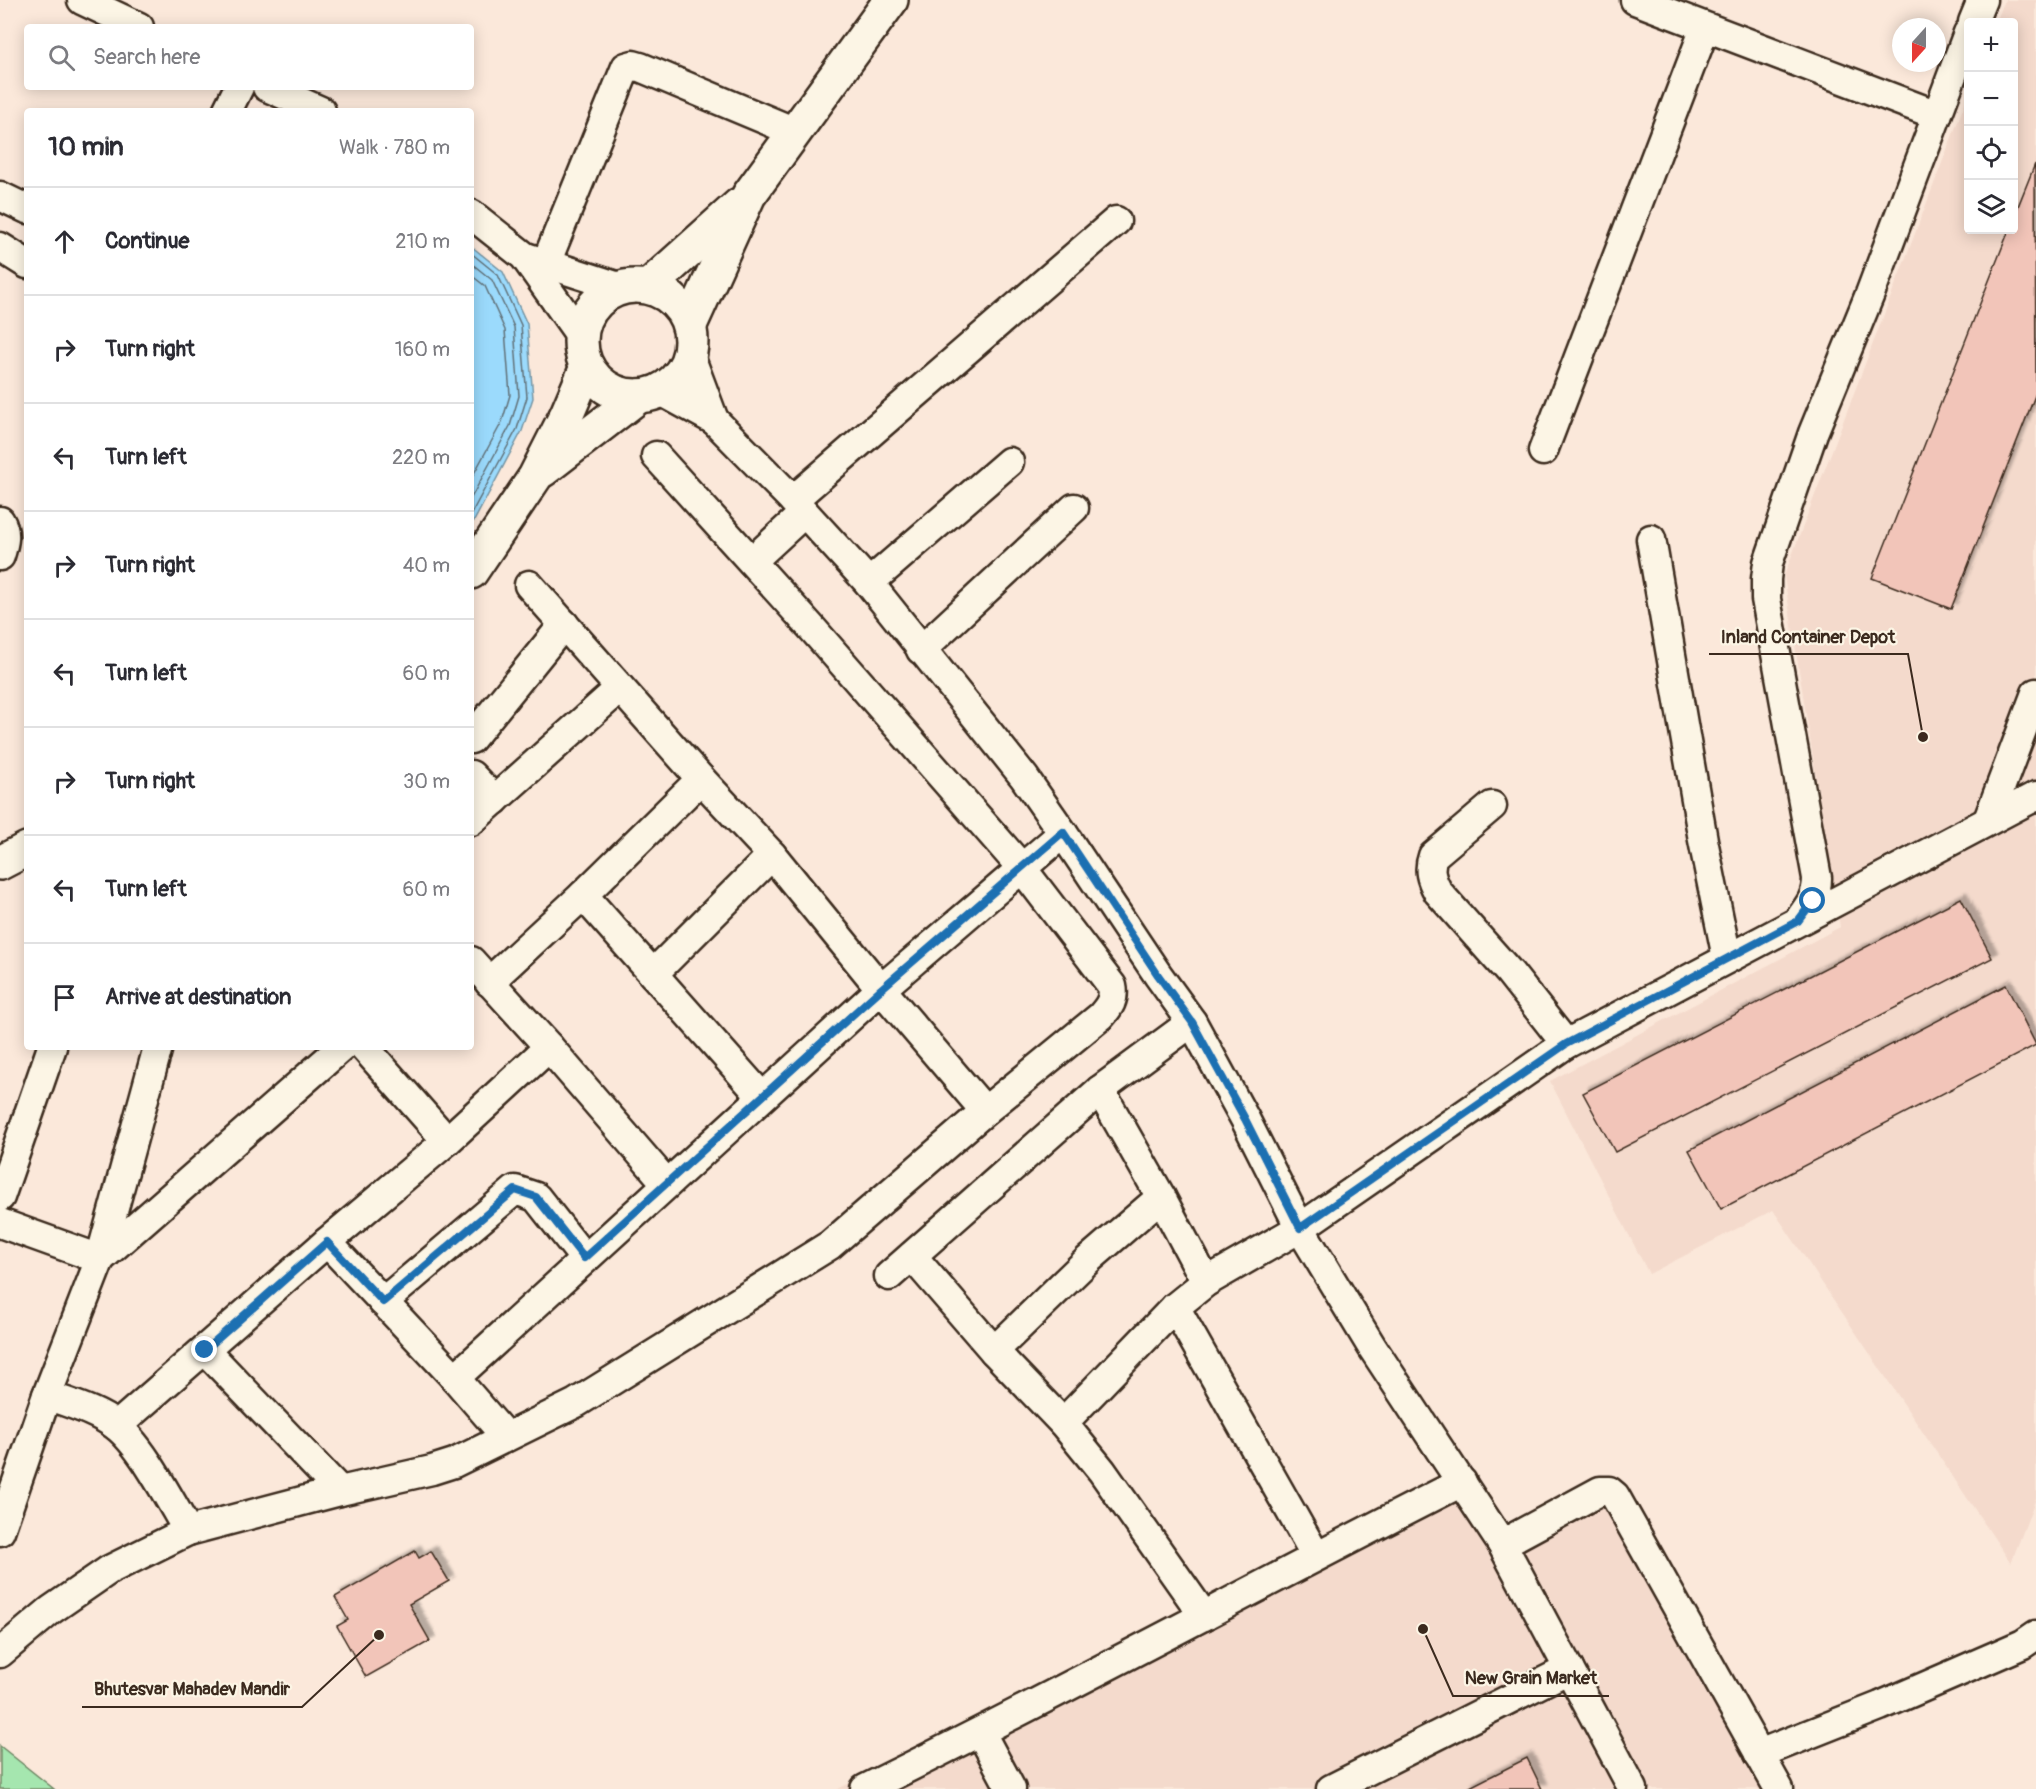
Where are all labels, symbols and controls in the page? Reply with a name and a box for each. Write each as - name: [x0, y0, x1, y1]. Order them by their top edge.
- north arrow: [1892, 18, 1946, 72]
- map controls: [1964, 18, 2018, 234]
- button: +: [1964, 18, 2018, 72]
- search box: [24, 24, 474, 90]
- icon: search: [45, 41, 78, 74]
- text: Search here: [93, 43, 200, 71]
- button: −: [1964, 72, 2018, 126]
- button: locate: [1964, 126, 2018, 180]
- text: 10 min: [48, 131, 124, 163]
- text: Walk · 780 m: [339, 135, 450, 160]
- button: layers: [1964, 180, 2018, 234]
- icon: ahead: [48, 225, 81, 258]
- text: Continue: [105, 227, 189, 255]
- text: 210 m: [395, 229, 450, 254]
- icon: right: [48, 333, 81, 366]
- text: Turn right: [105, 335, 195, 363]
- text: 160 m: [395, 337, 450, 362]
- icon: left: [48, 441, 81, 474]
- text: Turn left: [105, 443, 187, 471]
- text: 220 m: [392, 445, 450, 470]
- icon: right: [48, 549, 81, 582]
- text: Turn right: [105, 551, 195, 579]
- text: 40 m: [403, 553, 450, 578]
- callout: Inland Container Depot: [1709, 618, 1908, 654]
- text: Inland Container Depot: [1721, 626, 1896, 649]
- icon: left: [48, 657, 81, 690]
- text: Turn left: [105, 659, 187, 687]
- text: 60 m: [403, 661, 450, 686]
- icon: right: [48, 765, 81, 798]
- text: Turn right: [105, 767, 195, 795]
- text: 30 m: [403, 769, 450, 794]
- icon: left: [48, 873, 81, 906]
- text: Turn left: [105, 875, 187, 903]
- text: 60 m: [403, 877, 450, 902]
- route start: [1799, 887, 1825, 913]
- icon: arrive: [48, 981, 81, 1014]
- text: Arrive at destination: [105, 983, 291, 1011]
- route end: [191, 1336, 217, 1362]
- callout: New Grain Market: [1453, 1660, 1609, 1696]
- text: New Grain Market: [1465, 1667, 1598, 1690]
- callout: Bhutesvar Mahadev Mandir: [82, 1671, 302, 1707]
- text: Bhutesvar Mahadev Mandir: [94, 1678, 291, 1701]

